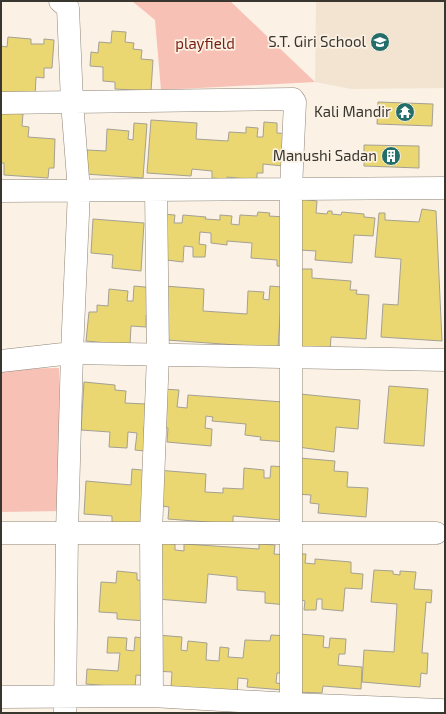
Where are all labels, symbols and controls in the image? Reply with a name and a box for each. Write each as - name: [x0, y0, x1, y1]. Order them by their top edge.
- school or university icon: S.T. Giri School: [369, 31, 391, 53]
- place label: S.T. Giri School: [268, 32, 367, 50]
- park label: playfield: [175, 34, 235, 52]
- temple icon: Kali Mandir: [394, 101, 416, 123]
- place label: Kali Mandir: [314, 102, 391, 120]
- building icon: Manushi Sadan: [380, 145, 402, 167]
- place label: Manushi Sadan: [273, 146, 377, 164]

